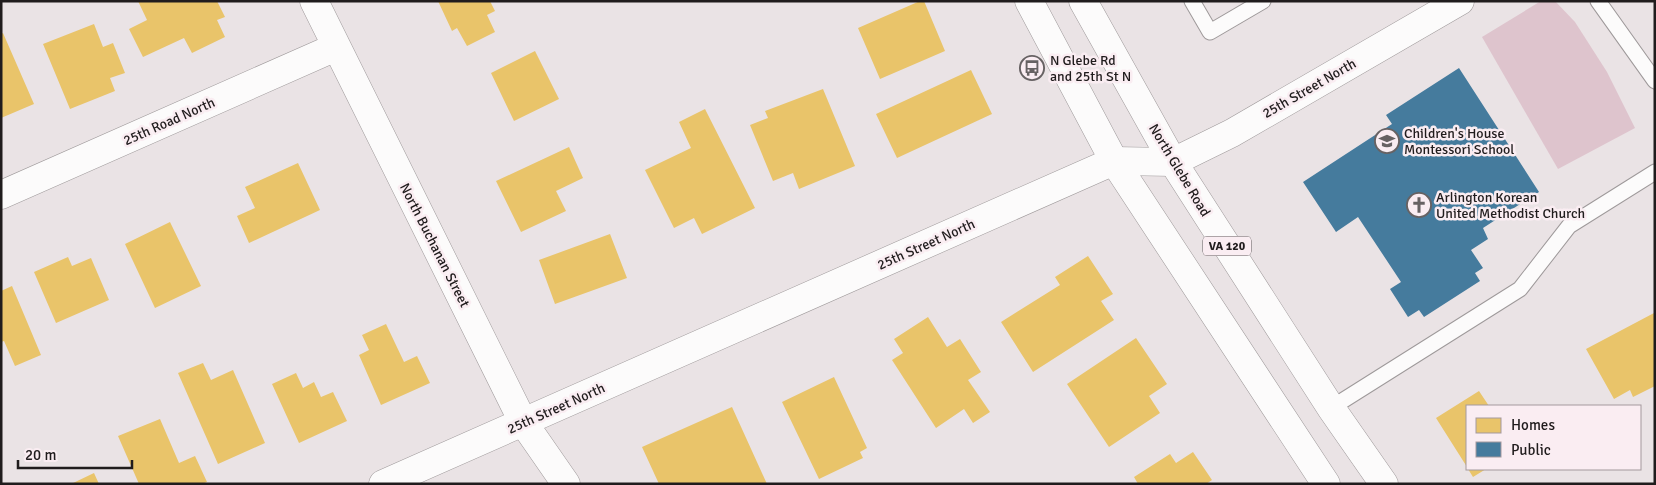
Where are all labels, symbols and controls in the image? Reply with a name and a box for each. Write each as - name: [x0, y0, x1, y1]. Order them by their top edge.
- place label: N Glebe Rd and 25th St N: [1050, 52, 1131, 85]
- bus stop icon: N Glebe Rd and 25th St N: [1019, 55, 1045, 81]
- street label: 25th Street North: [1260, 55, 1359, 122]
- street label: 25th Road North: [121, 94, 218, 149]
- street label: North Glebe Road: [1145, 121, 1214, 220]
- place label: Children's House Montessori School: [1404, 125, 1514, 158]
- school or university icon: Children's House Montessori School: [1374, 128, 1400, 154]
- street label: North Buchanan Street: [396, 180, 473, 310]
- place label: Arlington Korean United Methodist Church: [1436, 189, 1585, 222]
- church icon: Arlington Korean United Methodist Church: [1406, 192, 1432, 218]
- street label: 25th Street North: [875, 215, 978, 274]
- road number: VA 120: [1203, 237, 1251, 256]
- street label: 25th Street North: [505, 379, 608, 438]
- legend: [1466, 405, 1641, 470]
- text: Homes: [1511, 416, 1555, 434]
- scale bar: [18, 438, 131, 470]
- text: Public: [1511, 441, 1551, 459]
- text: 20 m: [25, 446, 56, 464]

